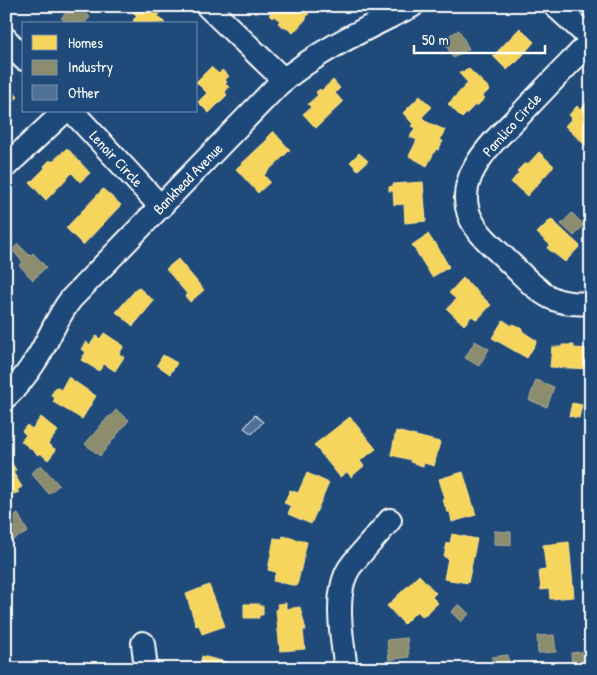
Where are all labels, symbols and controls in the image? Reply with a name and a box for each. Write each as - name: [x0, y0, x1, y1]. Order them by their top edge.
- legend: [22, 22, 198, 112]
- scale bar: [414, 22, 546, 54]
- text: 50 m: [422, 29, 449, 50]
- text: Homes: [68, 32, 103, 53]
- text: Industry: [68, 56, 113, 77]
- text: Other: [68, 82, 100, 103]
- street label: Pamlico Circle: [477, 88, 546, 161]
- street label: Lenoir Circle: [85, 126, 148, 191]
- street label: Bankhead Avenue: [148, 138, 227, 219]

